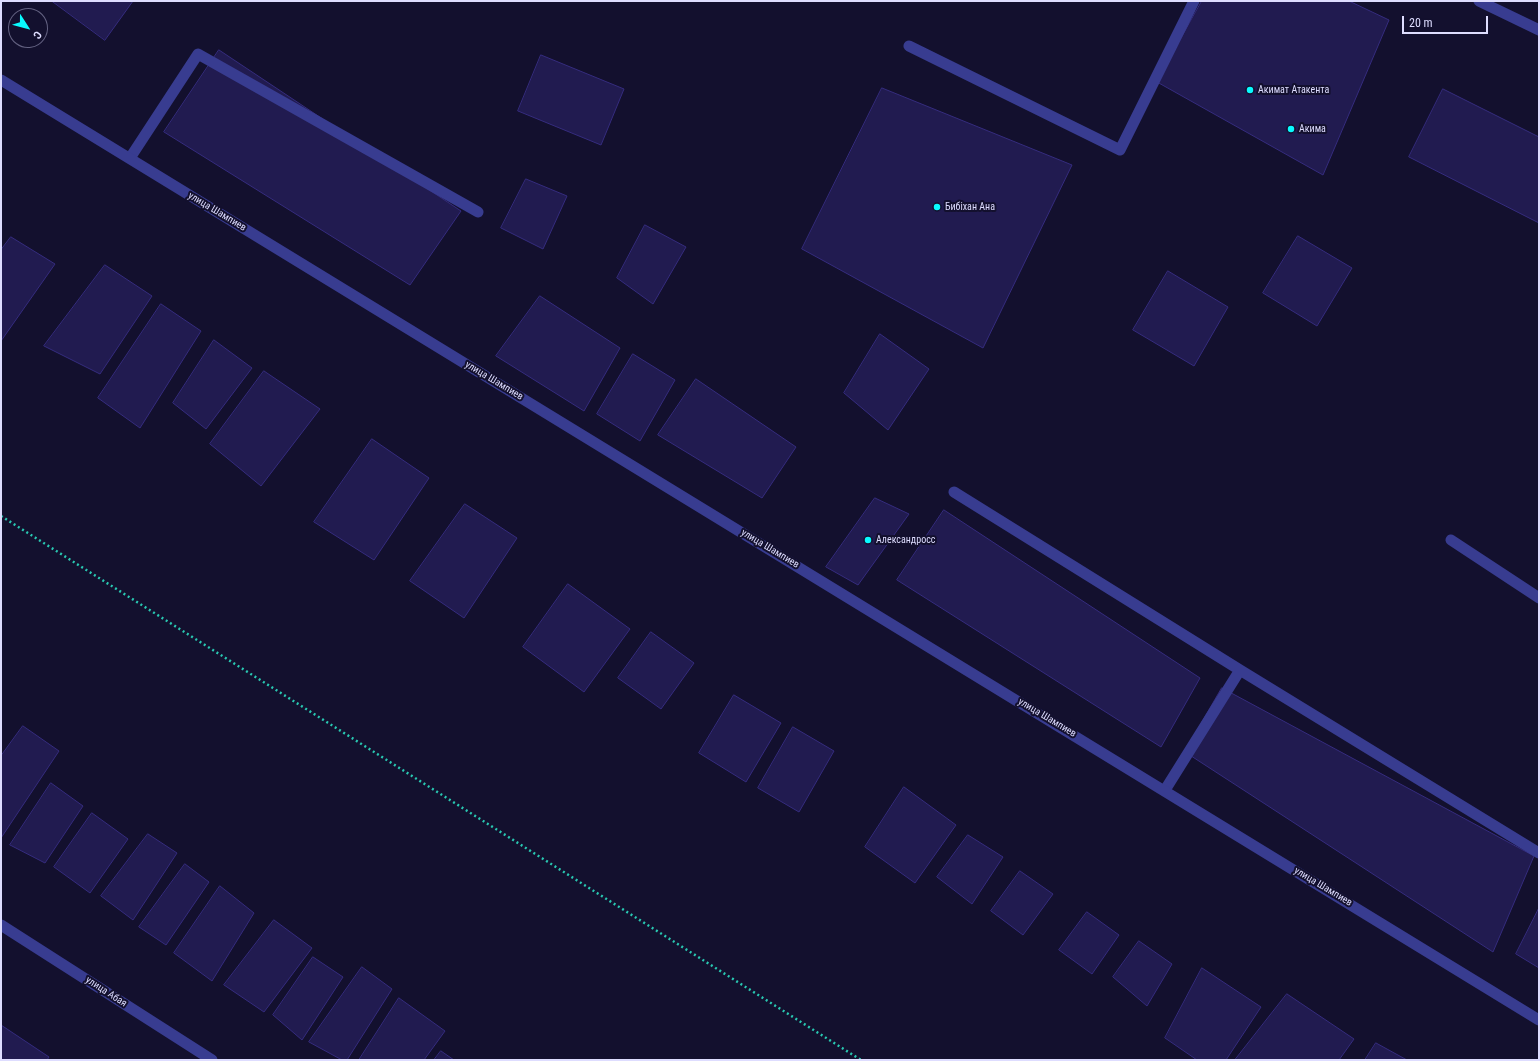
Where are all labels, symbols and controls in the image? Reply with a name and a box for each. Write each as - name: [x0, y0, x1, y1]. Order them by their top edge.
- north arrow: [8, 8, 48, 48]
- scale bar: [1404, 8, 1490, 34]
- text: 20 m: [1409, 16, 1433, 30]
- text: С: [30, 28, 44, 41]
- place label: Акимат Атакента: [1258, 84, 1329, 96]
- marker: Акимат Атакента: [1245, 85, 1255, 95]
- place label: Акима: [1299, 123, 1326, 135]
- marker: Акима: [1286, 124, 1296, 134]
- street label: улица Шампиев: [186, 190, 248, 234]
- place label: Бибіхан Ана: [945, 201, 995, 213]
- marker: Бибіхан Ана: [932, 202, 942, 212]
- street label: улица Шампиев: [463, 359, 525, 403]
- street label: улица Шампиев: [739, 527, 801, 571]
- place label: Александросс: [876, 534, 935, 546]
- marker: Александросс: [863, 535, 873, 545]
- street label: улица Шампиев: [1016, 696, 1078, 740]
- street label: улица Шампиев: [1292, 865, 1354, 909]
- street label: улица Абая: [83, 974, 129, 1010]

